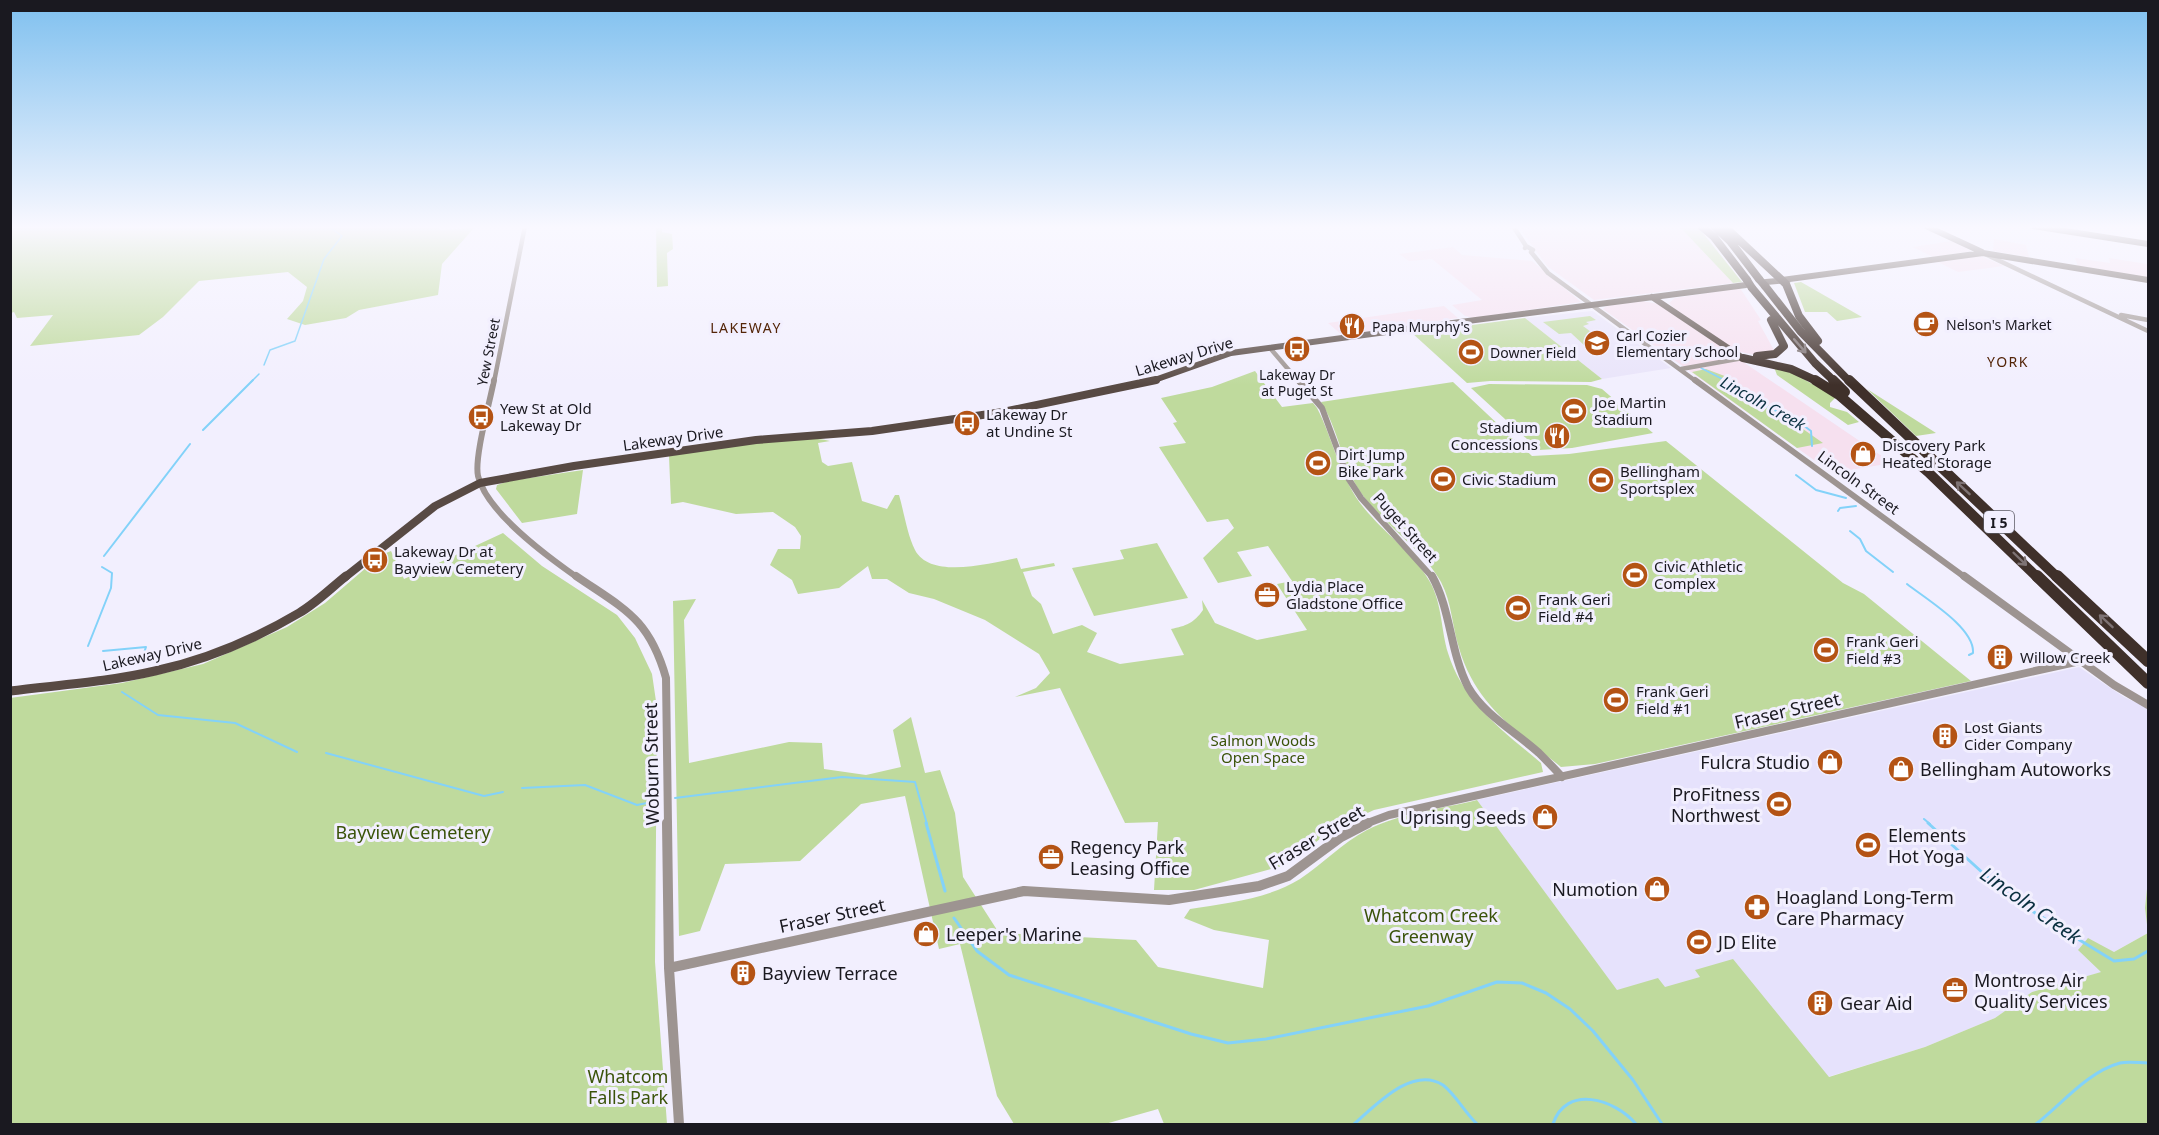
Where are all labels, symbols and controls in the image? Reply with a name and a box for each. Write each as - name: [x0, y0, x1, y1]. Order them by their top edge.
- cafe icon: Nelson's Market: [1911, 309, 1941, 339]
- restaurant icon: Papa Murphy's: [1337, 311, 1367, 341]
- place label: Nelson's Market: [1946, 315, 2052, 334]
- street label: Yew Street: [472, 317, 504, 387]
- place label: Papa Murphy's: [1372, 317, 1470, 336]
- district label: LAKEWAY: [710, 318, 782, 337]
- place label: Carl Cozier Elementary School: [1616, 326, 1738, 361]
- school or university icon: Carl Cozier Elementary School: [1582, 328, 1612, 358]
- street label: Lakeway Drive: [1133, 332, 1235, 380]
- bus stop icon: Lakeway Dr at Puget St: [1282, 334, 1312, 364]
- sports icon: Downer Field: [1456, 337, 1486, 367]
- one-way arrow: [1793, 338, 1807, 353]
- place label: Downer Field: [1490, 343, 1576, 362]
- district label: YORK: [1987, 352, 2029, 371]
- place label: Lakeway Dr at Puget St: [1259, 365, 1335, 400]
- water label: Lincoln Creek: [1716, 371, 1810, 436]
- place label: Joe Martin Stadium: [1592, 392, 1666, 429]
- sports icon: Joe Martin Stadium: [1559, 396, 1589, 426]
- place label: Yew St at Old Lakeway Dr: [500, 398, 592, 435]
- bus stop icon: Yew St at Old Lakeway Dr: [466, 402, 496, 432]
- place label: Lakeway Dr at Undine St: [986, 404, 1073, 441]
- bus stop icon: Lakeway Dr at Undine St: [952, 408, 982, 438]
- place label: Stadium Concessions: [1451, 417, 1538, 454]
- street label: Lakeway Drive: [621, 421, 725, 455]
- restaurant icon: Stadium Concessions: [1542, 421, 1572, 451]
- place label: Discovery Park Heated Storage: [1882, 435, 1992, 472]
- shop icon: Discovery Park Heated Storage: [1848, 439, 1878, 469]
- place label: Dirt Jump Bike Park: [1338, 444, 1405, 481]
- street label: Lincoln Street: [1814, 446, 1904, 519]
- sports icon: Dirt Jump Bike Park: [1303, 448, 1333, 478]
- place label: Bellingham Sportsplex: [1620, 461, 1700, 498]
- sports icon: Civic Stadium: [1428, 464, 1458, 494]
- sports icon: Bellingham Sportsplex: [1586, 465, 1616, 495]
- place label: Civic Stadium: [1462, 469, 1556, 489]
- one-way arrow: [1956, 481, 1971, 495]
- street label: Puget Street: [1369, 488, 1443, 567]
- road number: I 5: [1984, 511, 2014, 533]
- place label: Lakeway Dr at Bayview Cemetery: [394, 541, 524, 578]
- bus stop icon: Lakeway Dr at Bayview Cemetery: [360, 545, 390, 575]
- one-way arrow: [2012, 552, 2027, 567]
- place label: Civic Athletic Complex: [1654, 556, 1743, 593]
- sports icon: Civic Athletic Complex: [1620, 560, 1650, 590]
- place label: Lydia Place Gladstone Office: [1286, 576, 1403, 613]
- office icon: Lydia Place Gladstone Office: [1252, 580, 1282, 610]
- place label: Frank Geri Field #4: [1538, 589, 1611, 626]
- sports icon: Frank Geri Field #4: [1503, 593, 1533, 623]
- one-way arrow: [2098, 614, 2113, 628]
- place label: Frank Geri Field #3: [1846, 631, 1919, 668]
- street label: Lakeway Drive: [100, 633, 204, 675]
- sports icon: Frank Geri Field #3: [1811, 635, 1841, 665]
- building icon: Willow Creek: [1985, 642, 2015, 672]
- place label: Willow Creek: [2020, 647, 2110, 667]
- place label: Frank Geri Field #1: [1636, 681, 1709, 718]
- sports icon: Frank Geri Field #1: [1601, 685, 1631, 715]
- street label: Fraser Street: [1732, 686, 1843, 734]
- street label: Woburn Street: [638, 702, 664, 826]
- place label: Lost Giants Cider Company: [1964, 717, 2073, 754]
- building icon: Lost Giants Cider Company: [1930, 721, 1960, 751]
- park label: Salmon Woods Open Space: [1210, 730, 1316, 767]
- shop icon: Fulcra Studio: [1815, 747, 1845, 777]
- place label: Fulcra Studio: [1700, 750, 1810, 774]
- shop icon: Bellingham Autoworks: [1886, 754, 1916, 784]
- place label: Bellingham Autoworks: [1920, 757, 2111, 781]
- place label: ProFitness Northwest: [1671, 782, 1761, 827]
- sports icon: ProFitness Northwest: [1764, 789, 1794, 819]
- street label: Fraser Street: [1264, 799, 1369, 875]
- shop icon: Uprising Seeds: [1530, 802, 1560, 832]
- place label: Uprising Seeds: [1400, 805, 1526, 829]
- park label: Bayview Cemetery: [335, 820, 491, 844]
- place label: Elements Hot Yoga: [1888, 823, 1966, 868]
- sports icon: Elements Hot Yoga: [1853, 830, 1883, 860]
- place label: Regency Park Leasing Office: [1070, 835, 1190, 880]
- office icon: Regency Park Leasing Office: [1036, 842, 1066, 872]
- water label: Lincoln Creek: [1975, 860, 2088, 950]
- shop icon: Numotion: [1642, 874, 1672, 904]
- place label: Numotion: [1552, 877, 1638, 901]
- place label: Hoagland Long-Term Care Pharmacy: [1776, 885, 1954, 930]
- street label: Fraser Street: [777, 892, 888, 938]
- pharmacy icon: Hoagland Long-Term Care Pharmacy: [1742, 892, 1772, 922]
- park label: Whatcom Creek Greenway: [1364, 903, 1498, 948]
- shop icon: Leeper's Marine: [911, 919, 941, 949]
- place label: Leeper's Marine: [946, 922, 1082, 946]
- sports icon: JD Elite: [1684, 927, 1714, 957]
- place label: JD Elite: [1716, 930, 1777, 954]
- building icon: Bayview Terrace: [728, 958, 758, 988]
- place label: Bayview Terrace: [762, 961, 898, 985]
- place label: Montrose Air Quality Services: [1974, 968, 2108, 1013]
- office icon: Montrose Air Quality Services: [1940, 975, 1970, 1005]
- building icon: Gear Aid: [1805, 988, 1835, 1018]
- place label: Gear Aid: [1840, 991, 1913, 1015]
- park label: Whatcom Falls Park: [588, 1064, 668, 1109]

